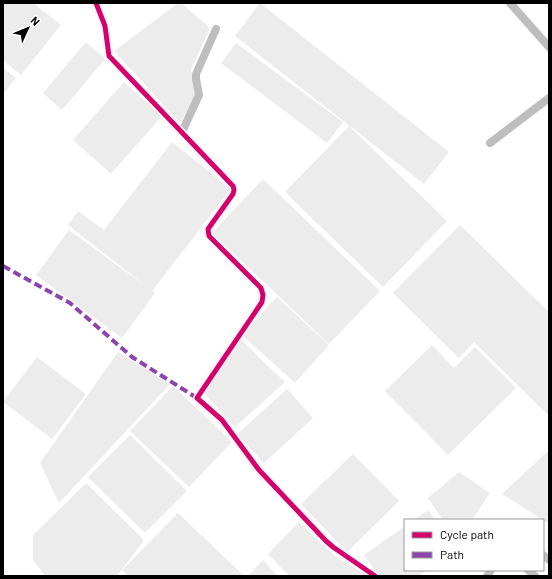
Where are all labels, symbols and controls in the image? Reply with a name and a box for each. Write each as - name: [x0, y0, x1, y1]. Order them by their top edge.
- north arrow: [8, 8, 48, 48]
- text: N: [28, 14, 43, 28]
- legend: [404, 519, 544, 571]
- text: Cycle path: [440, 527, 494, 541]
- text: Path: [440, 547, 464, 561]

